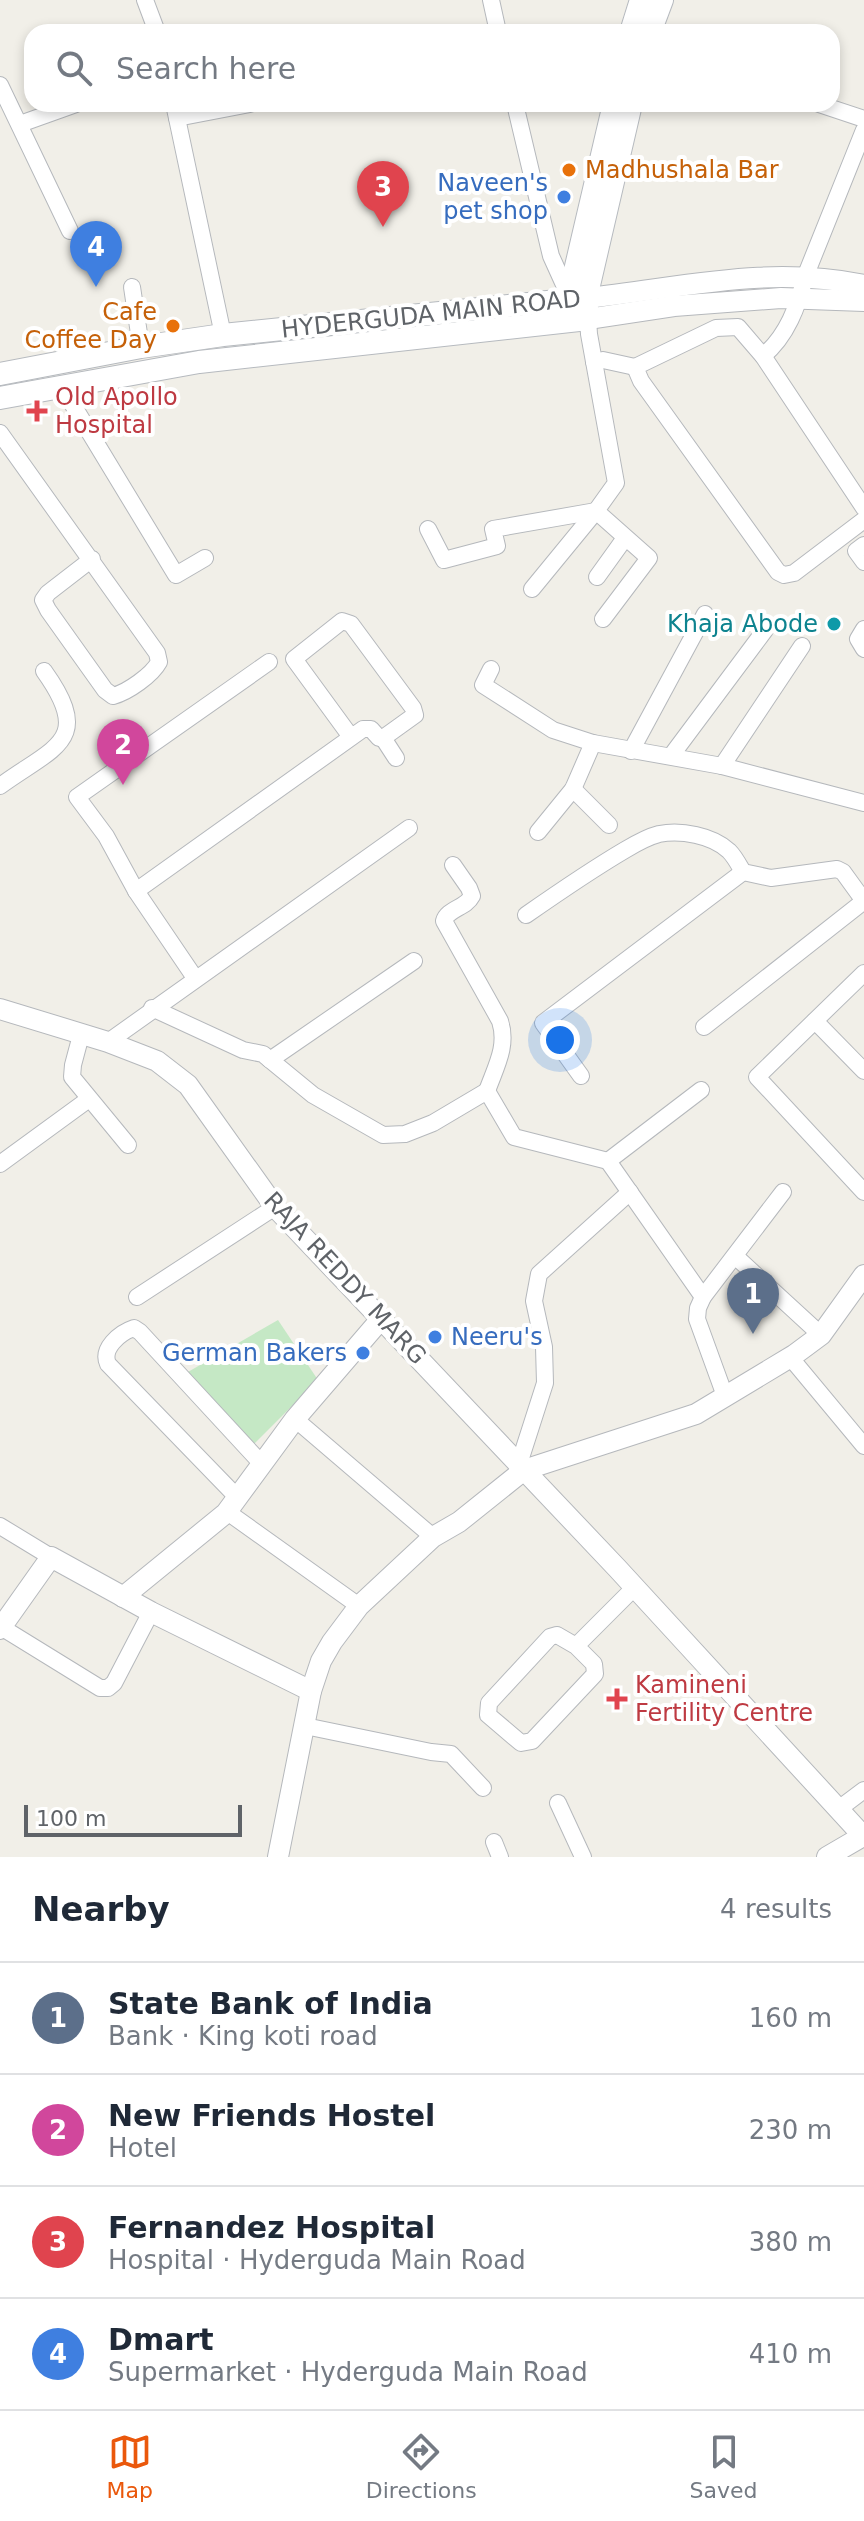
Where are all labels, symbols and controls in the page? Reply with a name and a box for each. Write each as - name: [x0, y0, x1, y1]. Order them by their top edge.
- search box: [24, 24, 840, 112]
- icon: search: [52, 46, 96, 90]
- text: Search here: [116, 51, 296, 86]
- place label: Madhushala Bar: [585, 156, 779, 184]
- pin: 3: [357, 161, 409, 227]
- marker: Madhushala Bar: [560, 161, 578, 179]
- place label: Naveen's pet shop: [437, 169, 548, 225]
- marker: Naveen's pet shop: [555, 188, 573, 206]
- pin: 4: [70, 221, 122, 287]
- street label: HYDERGUDA MAIN ROAD: [280, 284, 582, 344]
- place label: Cafe Coffee Day: [24, 298, 157, 354]
- marker: Cafe Coffee Day: [164, 317, 182, 335]
- place label: Old Apollo Hospital: [55, 383, 178, 439]
- marker: Old Apollo Hospital: [26, 400, 48, 422]
- place label: Khaja Abode: [667, 610, 818, 638]
- marker: Khaja Abode: [825, 615, 843, 633]
- pin: 2: [97, 719, 149, 785]
- your location: [540, 1020, 580, 1060]
- street label: RAJA REDDY MARG: [258, 1186, 432, 1370]
- pin: 1: [727, 1268, 779, 1334]
- place label: Neeru's: [451, 1323, 543, 1351]
- marker: Neeru's: [426, 1328, 444, 1346]
- place label: German Bakers: [162, 1339, 347, 1367]
- marker: German Bakers: [354, 1344, 372, 1362]
- place label: Kamineni Fertility Centre: [635, 1671, 813, 1727]
- marker: Kamineni Fertility Centre: [606, 1688, 628, 1710]
- scale bar: [24, 1801, 242, 1837]
- text: 100 m: [36, 1806, 106, 1831]
- text: Nearby: [32, 1889, 170, 1929]
- text: 4 results: [720, 1894, 832, 1924]
- text: State Bank of India: [108, 1986, 433, 2021]
- text: 1: [49, 2003, 67, 2033]
- text: 160 m: [749, 2003, 832, 2033]
- text: Bank · King koti road: [108, 2021, 378, 2051]
- text: New Friends Hostel: [108, 2098, 435, 2133]
- text: 2: [49, 2115, 67, 2145]
- text: 230 m: [749, 2115, 832, 2145]
- text: Hotel: [108, 2133, 177, 2163]
- text: Fernandez Hospital: [108, 2210, 435, 2245]
- text: 3: [49, 2227, 67, 2257]
- text: 380 m: [749, 2227, 832, 2257]
- text: Hospital · Hyderguda Main Road: [108, 2245, 526, 2275]
- text: Dmart: [108, 2322, 214, 2357]
- text: 4: [49, 2339, 67, 2369]
- text: 410 m: [749, 2339, 832, 2369]
- text: Supermarket · Hyderguda Main Road: [108, 2357, 588, 2387]
- tab: Map: [106, 2430, 153, 2503]
- tab: Directions: [366, 2430, 477, 2503]
- tab: Saved: [690, 2430, 758, 2503]

